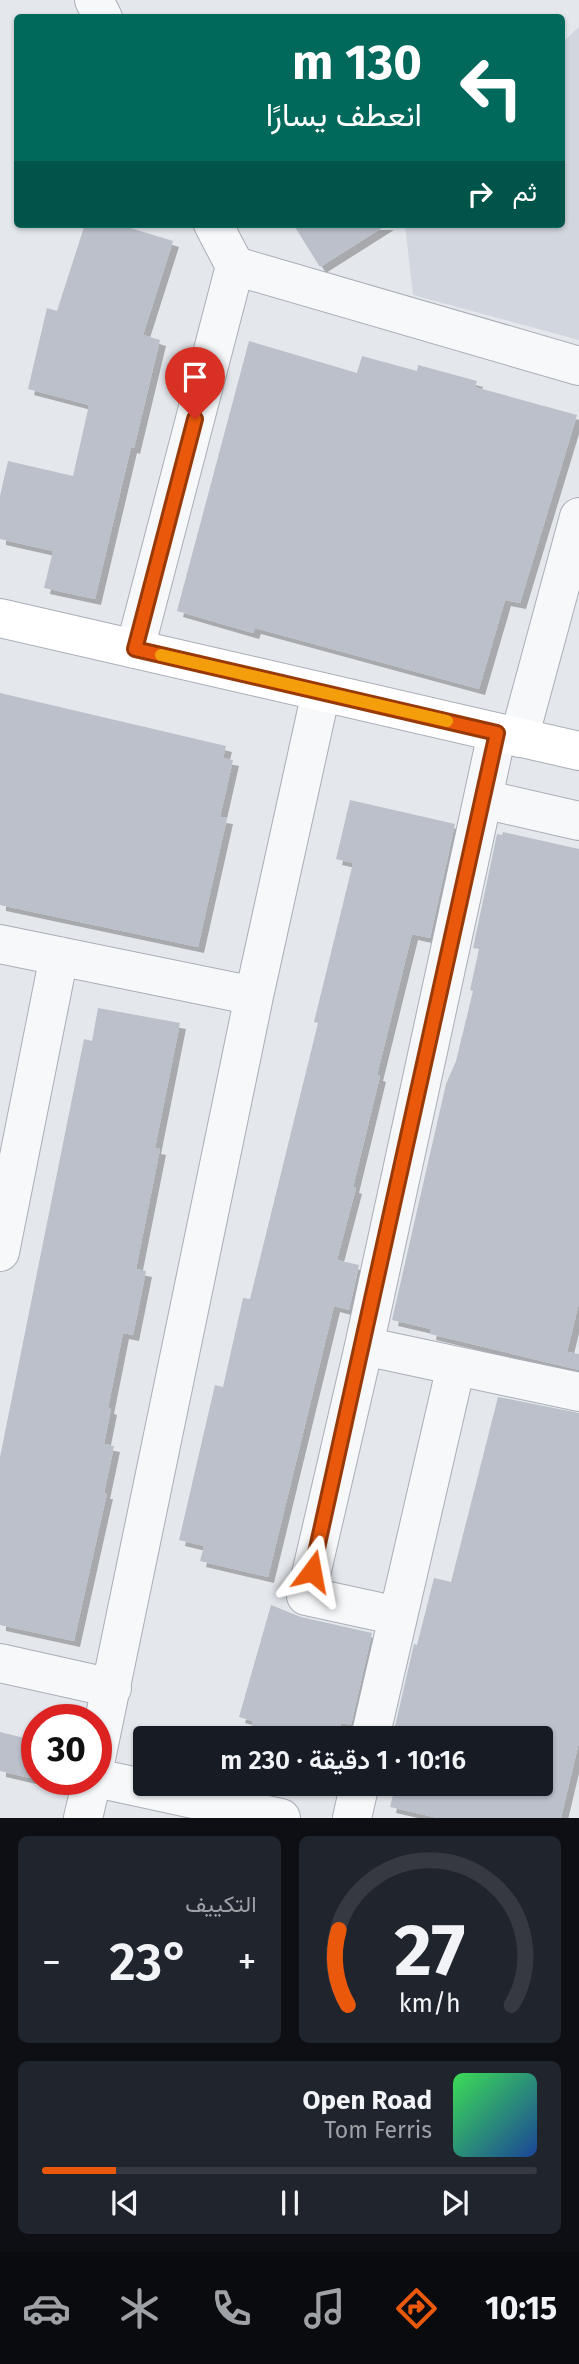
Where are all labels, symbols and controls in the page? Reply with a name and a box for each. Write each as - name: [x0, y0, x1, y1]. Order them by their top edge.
- text: 130 m: [292, 33, 422, 92]
- icon: left: [446, 42, 537, 133]
- text: انعطف يسارًا: [266, 96, 422, 134]
- icon: right: [461, 175, 499, 213]
- text: ثم: [513, 177, 537, 208]
- pin: [165, 347, 225, 419]
- icon: arrive: [176, 358, 214, 396]
- position arrow: [275, 1534, 349, 1608]
- speed limit sign: 30: [21, 1704, 112, 1795]
- text: 10:16 · 1 دقيقة · 230 m: [220, 1745, 466, 1776]
- text: التكييف: [185, 1890, 257, 1918]
- text: 27: [394, 1908, 465, 1995]
- text: 23°: [109, 1931, 189, 1994]
- text: −: [42, 1939, 61, 1985]
- text: +: [238, 1939, 256, 1985]
- text: km/h: [399, 1989, 461, 2019]
- text: Open Road: [303, 2085, 432, 2116]
- text: Tom Ferris: [324, 2116, 432, 2144]
- icon: previous: [106, 2184, 144, 2222]
- icon: pause: [271, 2184, 309, 2222]
- icon: next: [436, 2184, 474, 2222]
- icon: car: [22, 2284, 71, 2333]
- icon: climate: [115, 2284, 164, 2333]
- icon: phone: [207, 2284, 256, 2333]
- icon: music: [300, 2284, 349, 2333]
- icon: directions: [392, 2284, 441, 2333]
- text: 10:15: [485, 2289, 557, 2327]

